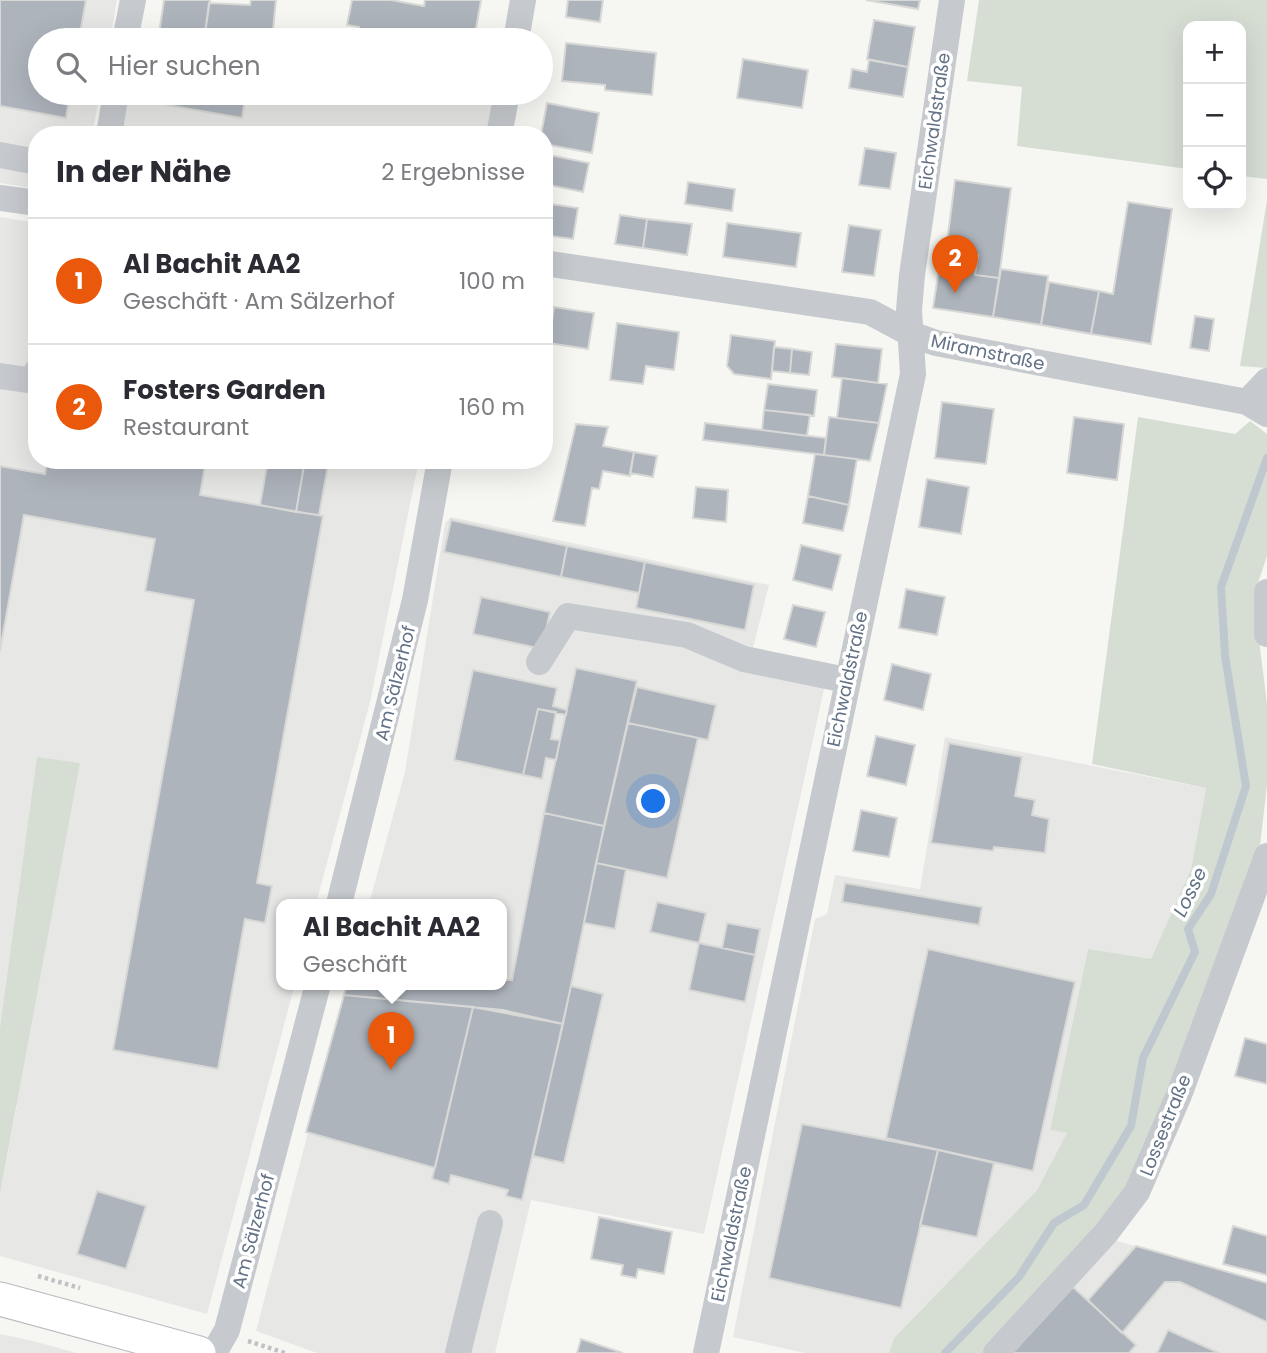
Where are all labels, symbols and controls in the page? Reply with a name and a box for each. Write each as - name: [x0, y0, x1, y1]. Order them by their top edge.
- map controls: [1183, 21, 1246, 210]
- button: +: [1183, 21, 1246, 84]
- search box: [28, 28, 553, 105]
- icon: search: [52, 48, 90, 86]
- text: Hier suchen: [108, 48, 261, 84]
- street label: Eichwaldstraße: [912, 51, 956, 191]
- button: −: [1183, 84, 1246, 147]
- button: locate: [1183, 147, 1246, 210]
- text: In der Nähe: [56, 150, 231, 193]
- text: 2 Ergebnisse: [381, 156, 525, 188]
- pin: 2: [932, 235, 978, 293]
- text: Al Bachit AA2: [123, 246, 300, 282]
- text: 1: [75, 265, 83, 297]
- text: 100 m: [459, 265, 525, 297]
- text: Geschäft · Am Sälzerhof: [123, 285, 395, 317]
- street label: Miramstraße: [929, 328, 1047, 376]
- text: Fosters Garden: [123, 372, 326, 408]
- text: 2: [72, 391, 86, 423]
- text: 160 m: [459, 391, 525, 423]
- text: Restaurant: [123, 411, 249, 443]
- street label: Eichwaldstraße: [820, 609, 874, 749]
- street label: Am Sälzerhof: [369, 623, 421, 743]
- your location: [636, 784, 670, 818]
- water label: Losse: [1166, 863, 1214, 921]
- popup: [276, 899, 507, 990]
- text: Al Bachit AA2: [303, 909, 480, 945]
- text: Geschäft: [303, 948, 407, 980]
- pin: 1: [368, 1012, 414, 1070]
- street label: Lossestraße: [1133, 1070, 1197, 1180]
- street label: Eichwaldstraße: [704, 1164, 758, 1304]
- street label: Am Sälzerhof: [226, 1171, 280, 1291]

